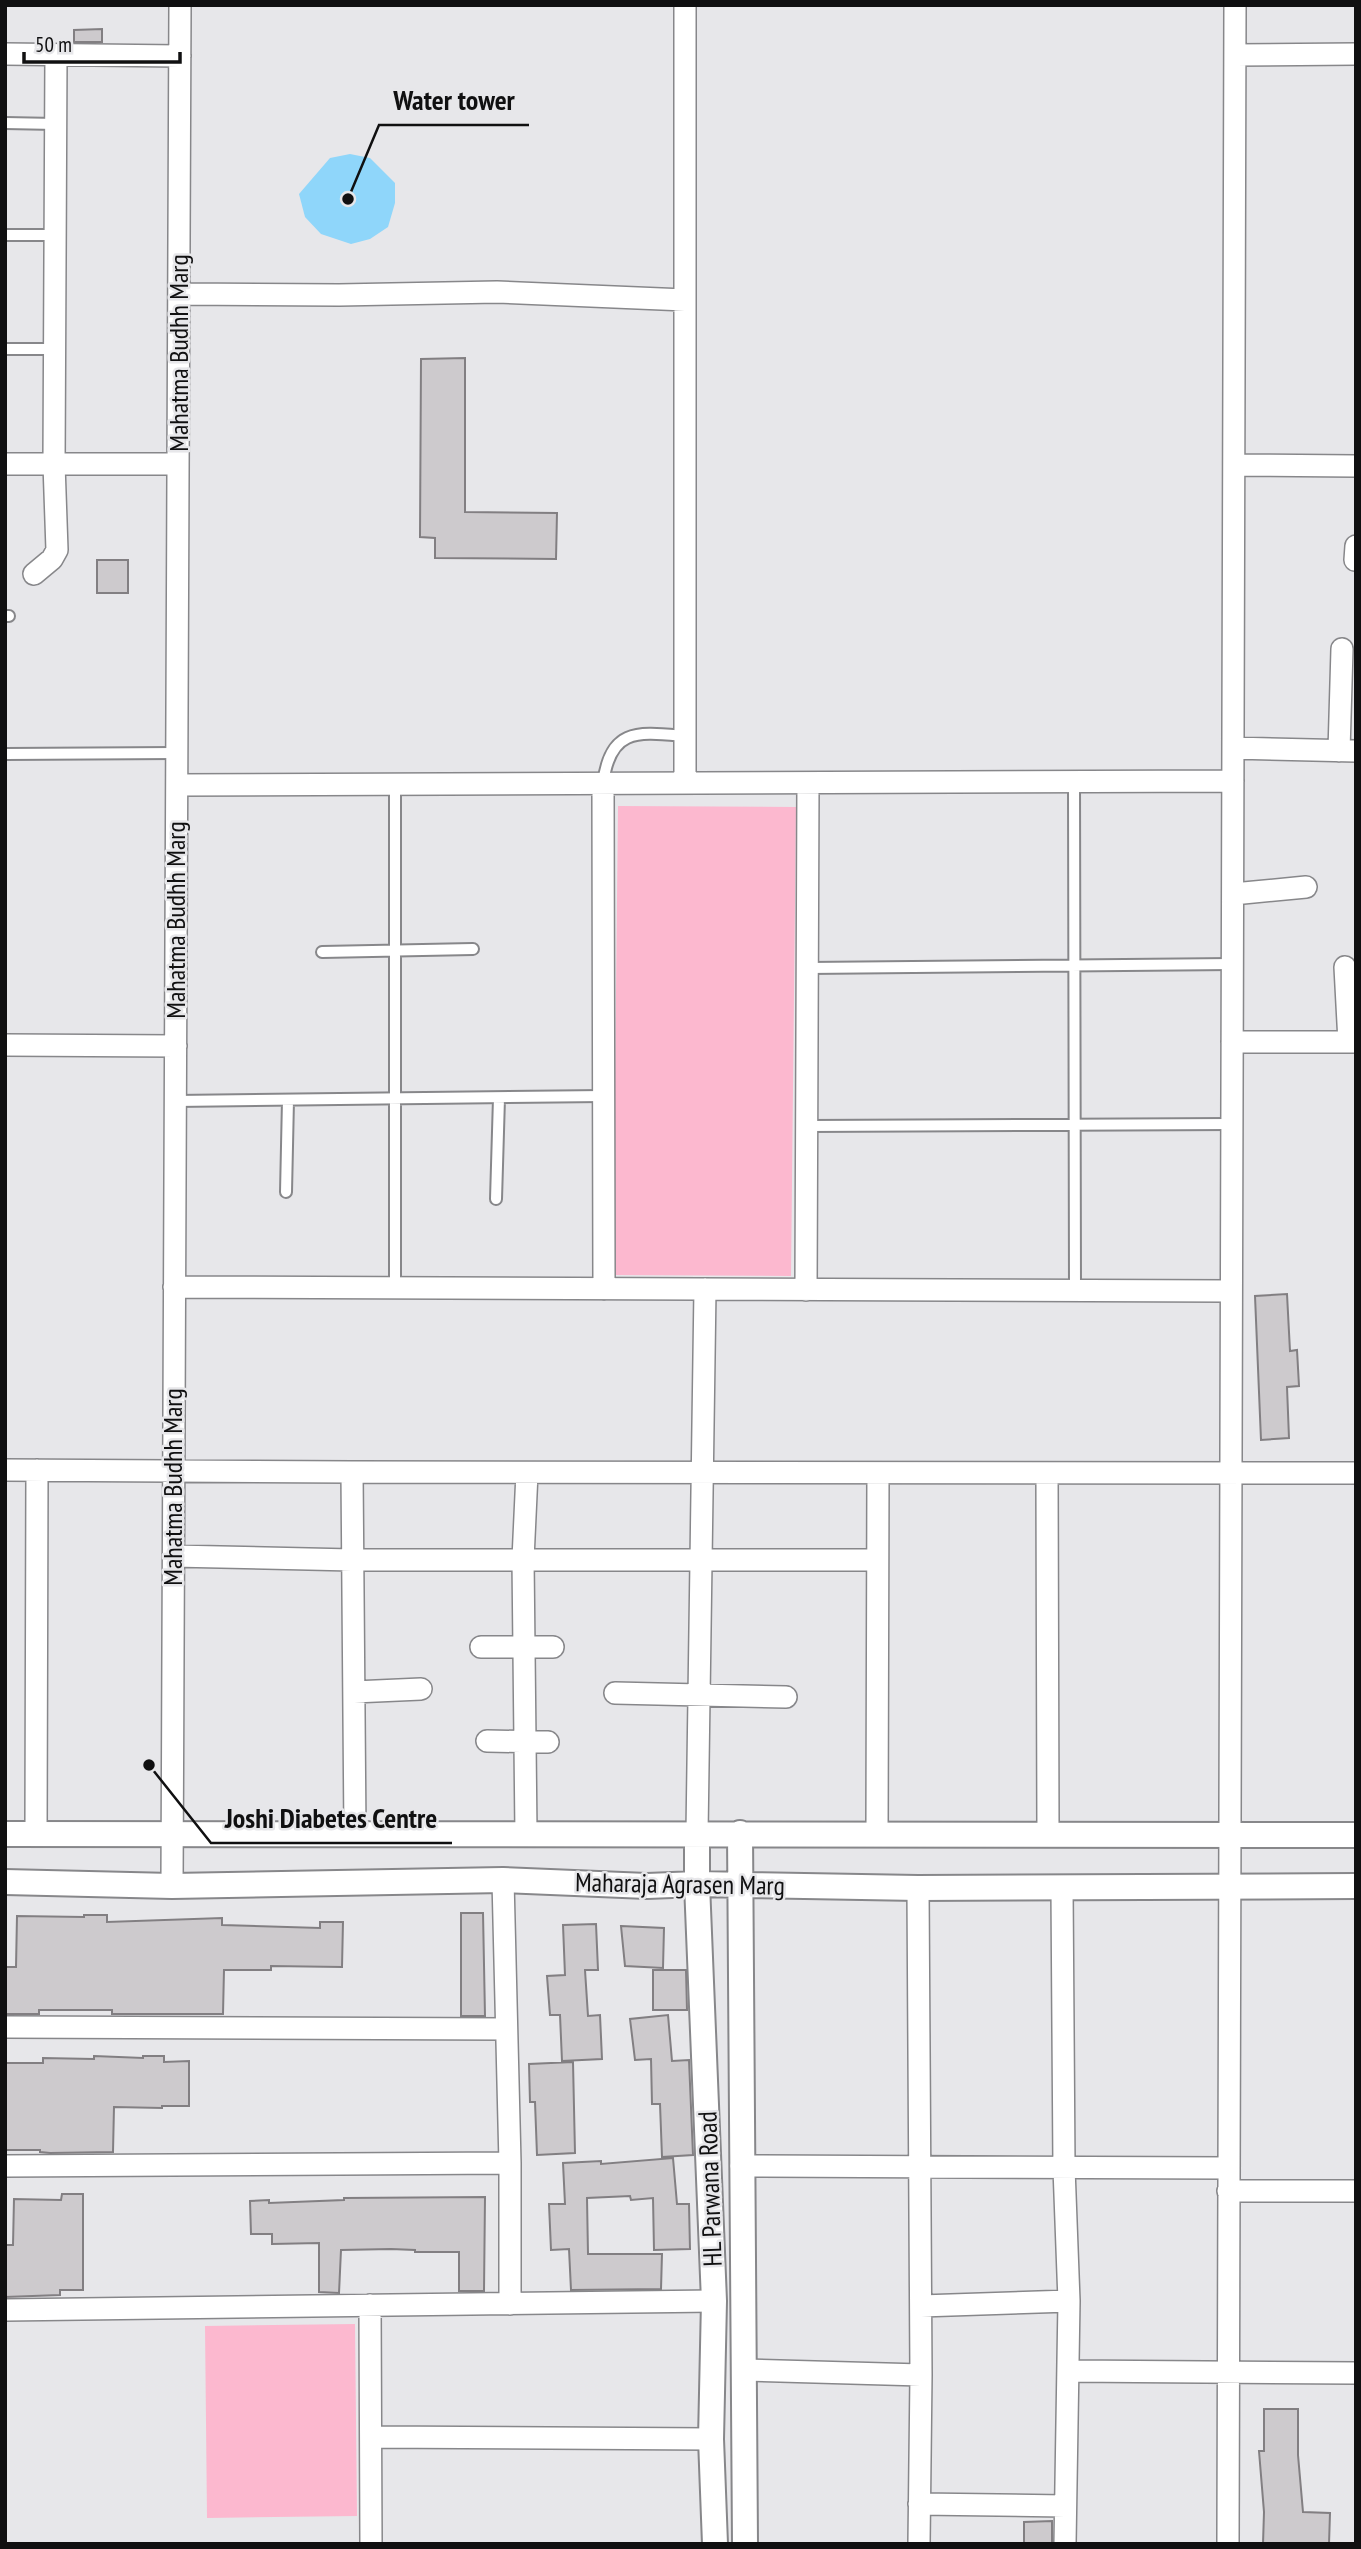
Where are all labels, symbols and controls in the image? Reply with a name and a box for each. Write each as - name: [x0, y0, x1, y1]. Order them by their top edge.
- scale bar: [24, 21, 180, 65]
- text: 50 m: [35, 31, 72, 58]
- callout: Water tower: [379, 76, 529, 125]
- text: Water tower: [392, 81, 516, 118]
- street label: Mahatma Budhh Marg: [162, 254, 195, 452]
- street label: Mahatma Budhh Marg: [159, 821, 192, 1019]
- street label: Mahatma Budhh Marg: [156, 1388, 189, 1586]
- callout: Joshi Diabetes Centre: [211, 1794, 452, 1843]
- text: Joshi Diabetes Centre: [224, 1799, 437, 1836]
- street label: Maharaja Agrasen Marg: [575, 1865, 785, 1902]
- street label: HL Parwana Road: [690, 2111, 729, 2267]

